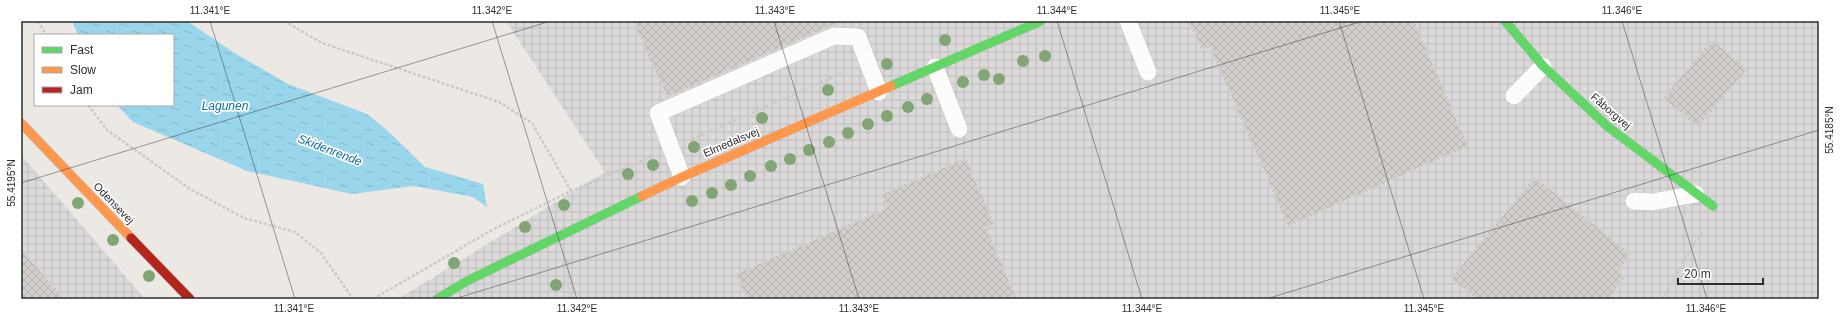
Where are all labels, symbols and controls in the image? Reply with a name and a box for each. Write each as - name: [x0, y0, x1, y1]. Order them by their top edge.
- text: 11.341°E: [190, 5, 231, 16]
- text: 11.342°E: [472, 5, 513, 16]
- text: 11.343°E: [755, 5, 796, 16]
- text: 11.344°E: [1037, 5, 1078, 16]
- text: 11.345°E: [1320, 5, 1361, 16]
- text: 11.346°E: [1602, 5, 1643, 16]
- legend: [34, 34, 174, 106]
- text: Fast: [70, 43, 94, 57]
- text: Slow: [70, 63, 96, 77]
- text: Jam: [70, 83, 93, 97]
- street label: Fåborgvej: [1589, 90, 1633, 132]
- water label: Lagunen: [202, 99, 249, 113]
- text: 55.4185°N: [1824, 106, 1835, 154]
- street label: Elmedalsvej: [701, 125, 761, 159]
- water label: Skidenrende: [296, 131, 364, 169]
- text: 55.4195°N: [6, 159, 17, 207]
- street label: Odensevej: [91, 180, 137, 226]
- scale bar: [1678, 260, 1763, 286]
- text: 20 m: [1684, 267, 1711, 281]
- text: 11.341°E: [274, 303, 315, 314]
- text: 11.342°E: [557, 303, 598, 314]
- text: 11.343°E: [839, 303, 880, 314]
- text: 11.344°E: [1122, 303, 1163, 314]
- text: 11.345°E: [1404, 303, 1445, 314]
- text: 11.346°E: [1686, 303, 1727, 314]

